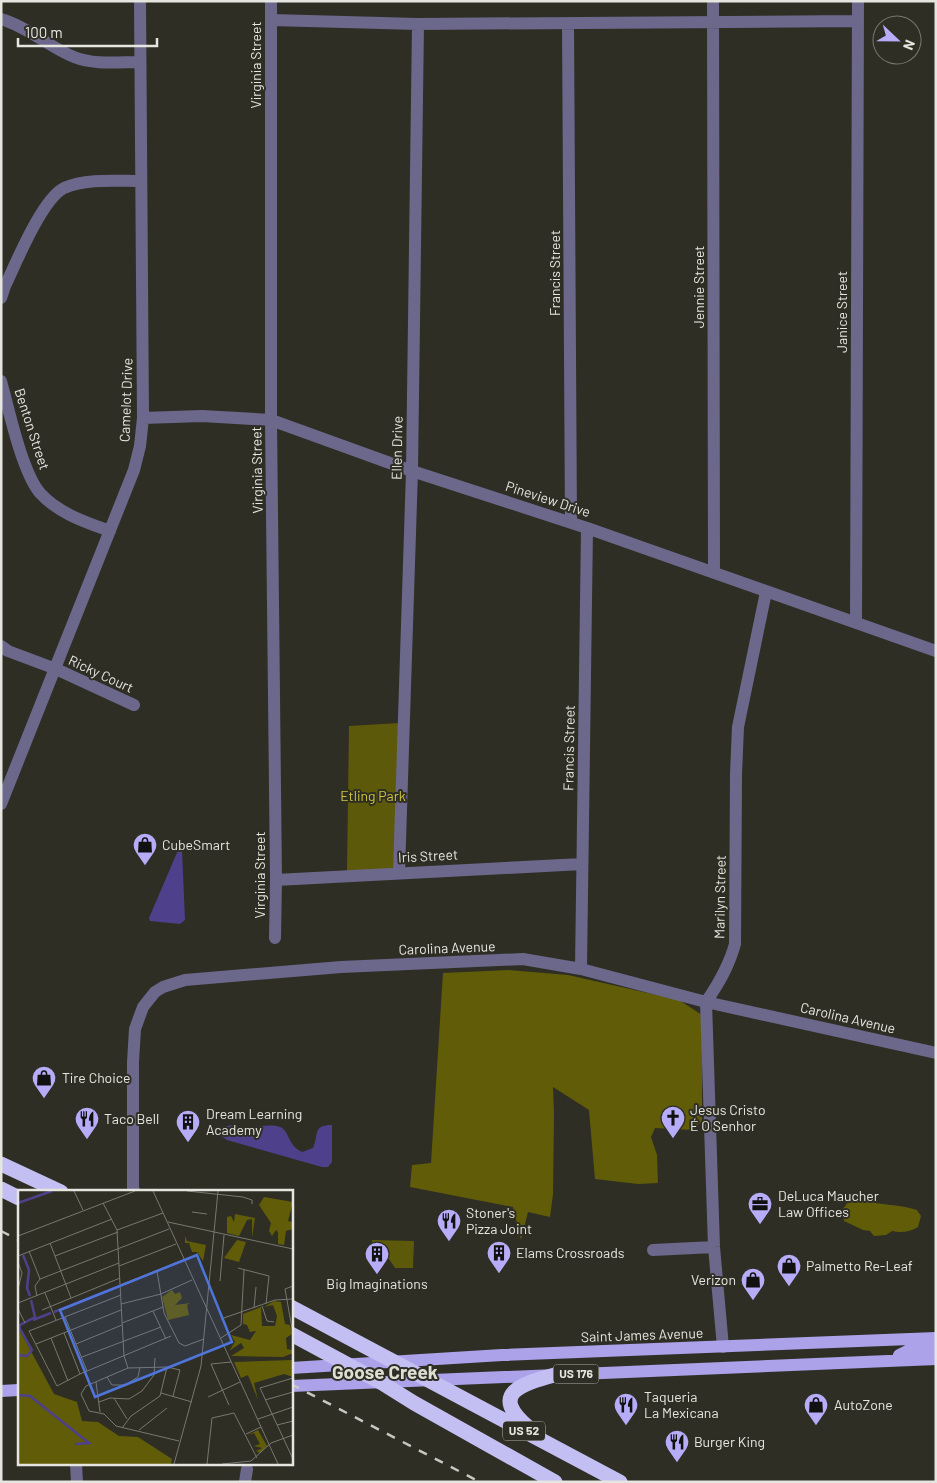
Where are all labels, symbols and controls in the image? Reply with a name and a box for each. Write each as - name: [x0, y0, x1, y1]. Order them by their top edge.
- scale bar: [18, 15, 156, 47]
- north arrow: [872, 15, 922, 65]
- street label: Virginia Street: [247, 21, 264, 109]
- text: 100 m: [25, 23, 63, 41]
- text: N: [900, 38, 919, 53]
- street label: Francis Street: [546, 230, 563, 316]
- street label: Jennie Street: [690, 246, 707, 328]
- street label: Janice Street: [833, 271, 850, 353]
- street label: Camelot Drive: [116, 358, 135, 442]
- street label: Benton Street: [11, 386, 54, 472]
- street label: Ellen Drive: [387, 416, 406, 480]
- street label: Virginia Street: [247, 426, 266, 514]
- street label: Pineview Drive: [504, 477, 593, 520]
- street label: Ricky Court: [66, 651, 136, 696]
- street label: Francis Street: [559, 705, 578, 791]
- park label: Etling Park: [340, 787, 406, 804]
- street label: Virginia Street: [251, 831, 268, 919]
- shop icon: CubeSmart: [132, 832, 158, 866]
- place label: CubeSmart: [162, 836, 230, 853]
- street label: Iris Street: [398, 845, 458, 866]
- street label: Marilyn Street: [710, 855, 729, 939]
- street label: Carolina Avenue: [398, 937, 496, 958]
- street label: Carolina Avenue: [799, 998, 897, 1037]
- shop icon: Tire Choice: [31, 1065, 57, 1099]
- place label: Tire Choice: [62, 1069, 130, 1086]
- place label: Jesus Cristo É O Senhor: [690, 1101, 766, 1134]
- place label: Dream Learning Academy: [206, 1105, 302, 1138]
- church icon: Jesus Cristo É O Senhor: [660, 1105, 686, 1139]
- restaurant icon: Taco Bell: [74, 1106, 100, 1140]
- building icon: Dream Learning Academy: [175, 1109, 201, 1143]
- place label: Taco Bell: [104, 1110, 159, 1127]
- place label: DeLuca Maucher Law Offices: [778, 1187, 879, 1220]
- inset map: [18, 1190, 292, 1466]
- office icon: DeLuca Maucher Law Offices: [747, 1191, 773, 1225]
- place label: Stoner's Pizza Joint: [466, 1204, 532, 1237]
- restaurant icon: Stoner's Pizza Joint: [436, 1208, 462, 1242]
- building icon: Elams Crossroads: [486, 1240, 512, 1274]
- building icon: Big Imaginations: [364, 1241, 390, 1275]
- place label: Elams Crossroads: [516, 1244, 625, 1261]
- shop icon: Palmetto Re-Leaf: [776, 1253, 802, 1287]
- place label: Palmetto Re-Leaf: [806, 1257, 913, 1274]
- shop icon: Verizon: [740, 1267, 766, 1301]
- place label: Verizon: [691, 1271, 736, 1288]
- place label: Big Imaginations: [326, 1275, 428, 1292]
- street label: Saint James Avenue: [581, 1324, 703, 1345]
- district label: Goose Creek: [332, 1360, 438, 1383]
- road number: US 176: [554, 1365, 598, 1384]
- place label: Taqueria La Mexicana: [644, 1388, 719, 1421]
- restaurant icon: Taqueria La Mexicana: [613, 1392, 639, 1426]
- shop icon: AutoZone: [803, 1392, 829, 1426]
- place label: AutoZone: [834, 1396, 893, 1413]
- road number: US 52: [503, 1422, 545, 1440]
- restaurant icon: Burger King: [664, 1429, 690, 1463]
- place label: Burger King: [694, 1433, 765, 1450]

